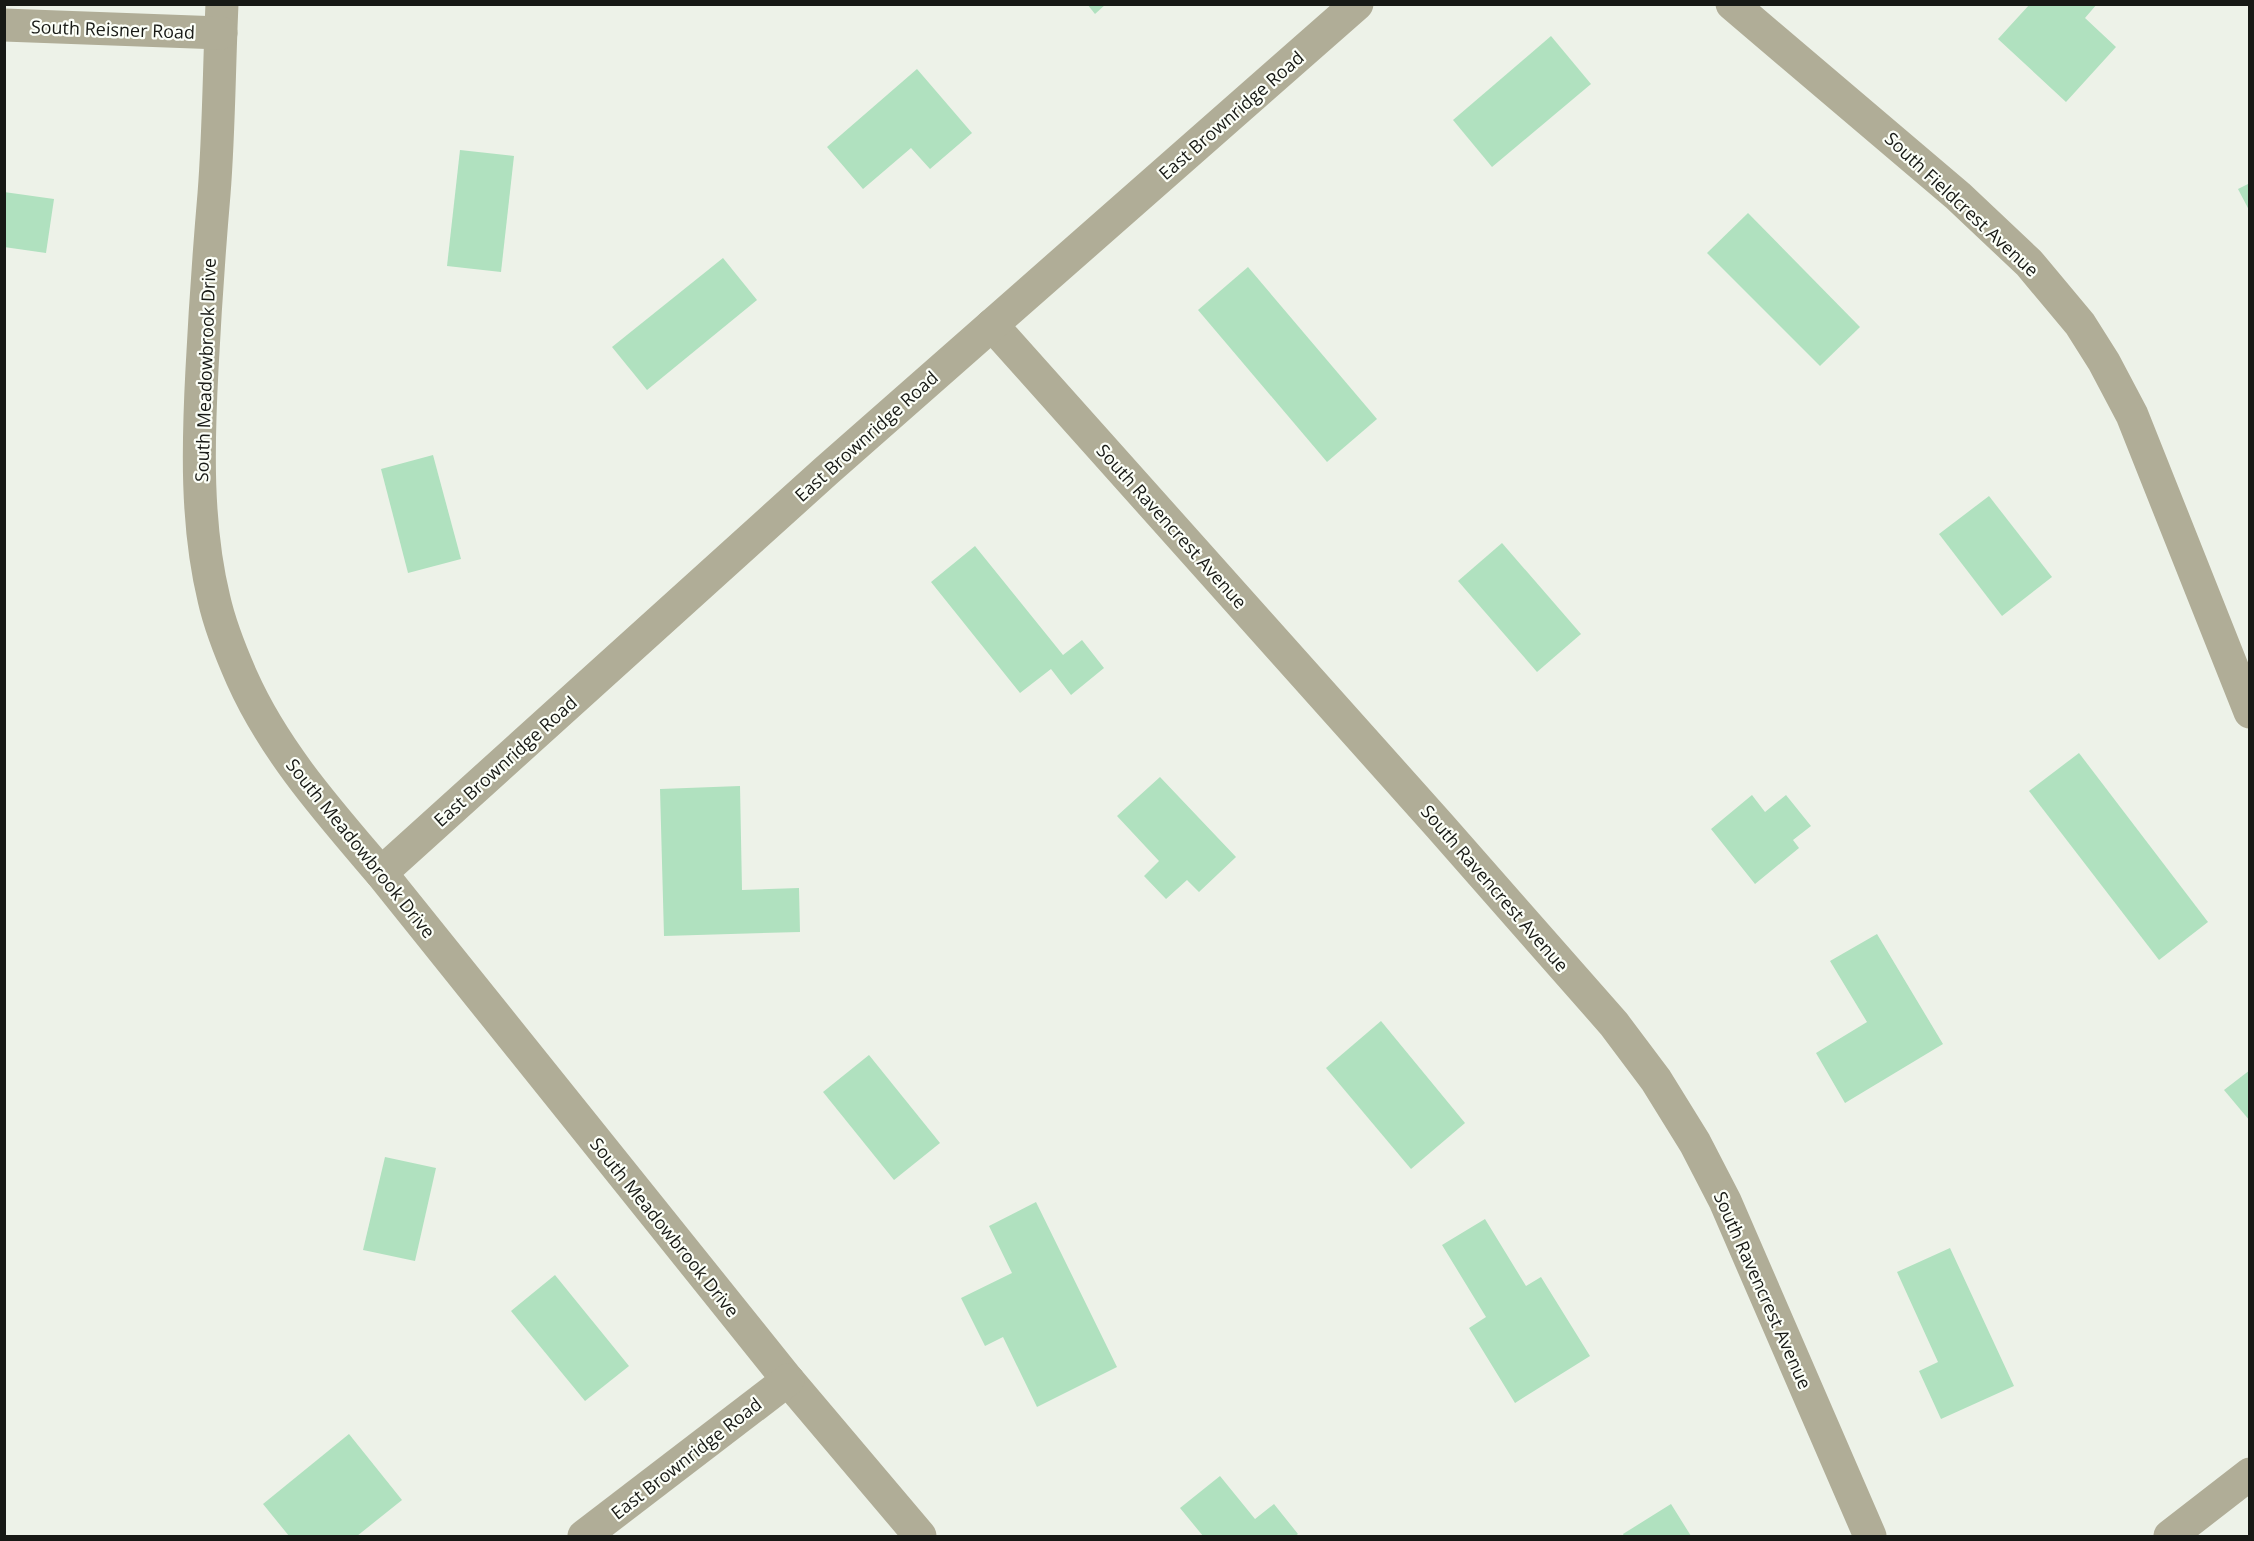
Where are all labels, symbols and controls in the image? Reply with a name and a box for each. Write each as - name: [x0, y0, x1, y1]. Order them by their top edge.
- street label: South Reisner Road: [30, 14, 196, 44]
- street label: East Brownridge Road: [1153, 45, 1309, 185]
- street label: South Fieldcrest Avenue: [1880, 126, 2044, 282]
- street label: South Meadowbrook Drive: [189, 258, 221, 482]
- street label: East Brownridge Road: [789, 365, 943, 507]
- street label: South Ravencrest Avenue: [1092, 439, 1252, 613]
- street label: East Brownridge Road: [428, 690, 582, 832]
- street label: South Meadowbrook Drive: [281, 753, 441, 943]
- street label: South Ravencrest Avenue: [1416, 800, 1574, 976]
- street label: South Meadowbrook Drive: [585, 1132, 745, 1322]
- street label: South Ravencrest Avenue: [1709, 1188, 1817, 1392]
- street label: East Brownridge Road: [606, 1392, 766, 1524]

